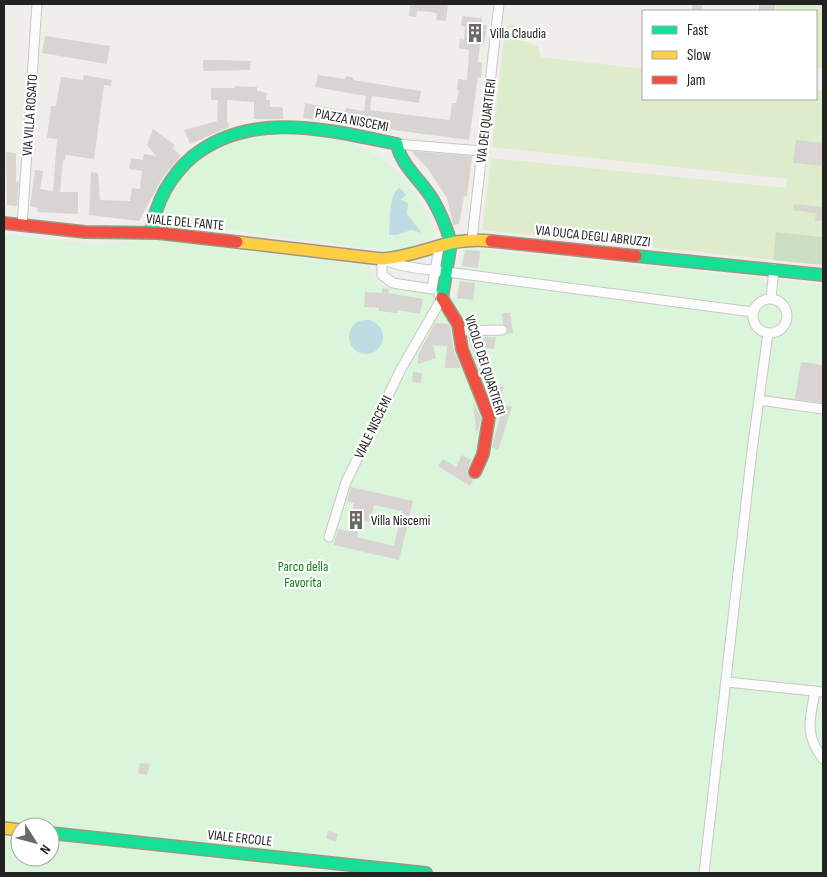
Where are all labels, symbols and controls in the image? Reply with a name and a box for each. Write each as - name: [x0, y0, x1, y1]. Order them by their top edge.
- legend: [642, 10, 817, 100]
- text: Fast: [687, 21, 709, 40]
- building icon: Villa Claudia: [464, 22, 486, 44]
- place label: Villa Claudia: [490, 25, 546, 42]
- text: Slow: [687, 46, 711, 65]
- text: Jam: [686, 71, 705, 90]
- street label: VIA VILLA ROSATO: [19, 73, 41, 157]
- street label: VIA DEI QUARTIERI: [472, 78, 500, 164]
- street label: PIAZZA NISCEMI: [314, 105, 390, 135]
- street label: VIALE DEL FANTE: [145, 210, 225, 234]
- street label: VIA DUCA DEGLI ABRUZZI: [534, 221, 652, 251]
- street label: VICOLO DEI QUARTIERI: [461, 313, 509, 417]
- street label: VIALE NISCEMI: [350, 393, 396, 461]
- building icon: Villa Niscemi: [345, 509, 367, 531]
- place label: Villa Niscemi: [371, 512, 430, 529]
- park label: Parco della Favorita: [278, 558, 328, 591]
- north arrow: [10, 817, 60, 867]
- street label: VIALE ERCOLE: [207, 826, 273, 850]
- text: N: [36, 841, 54, 857]

